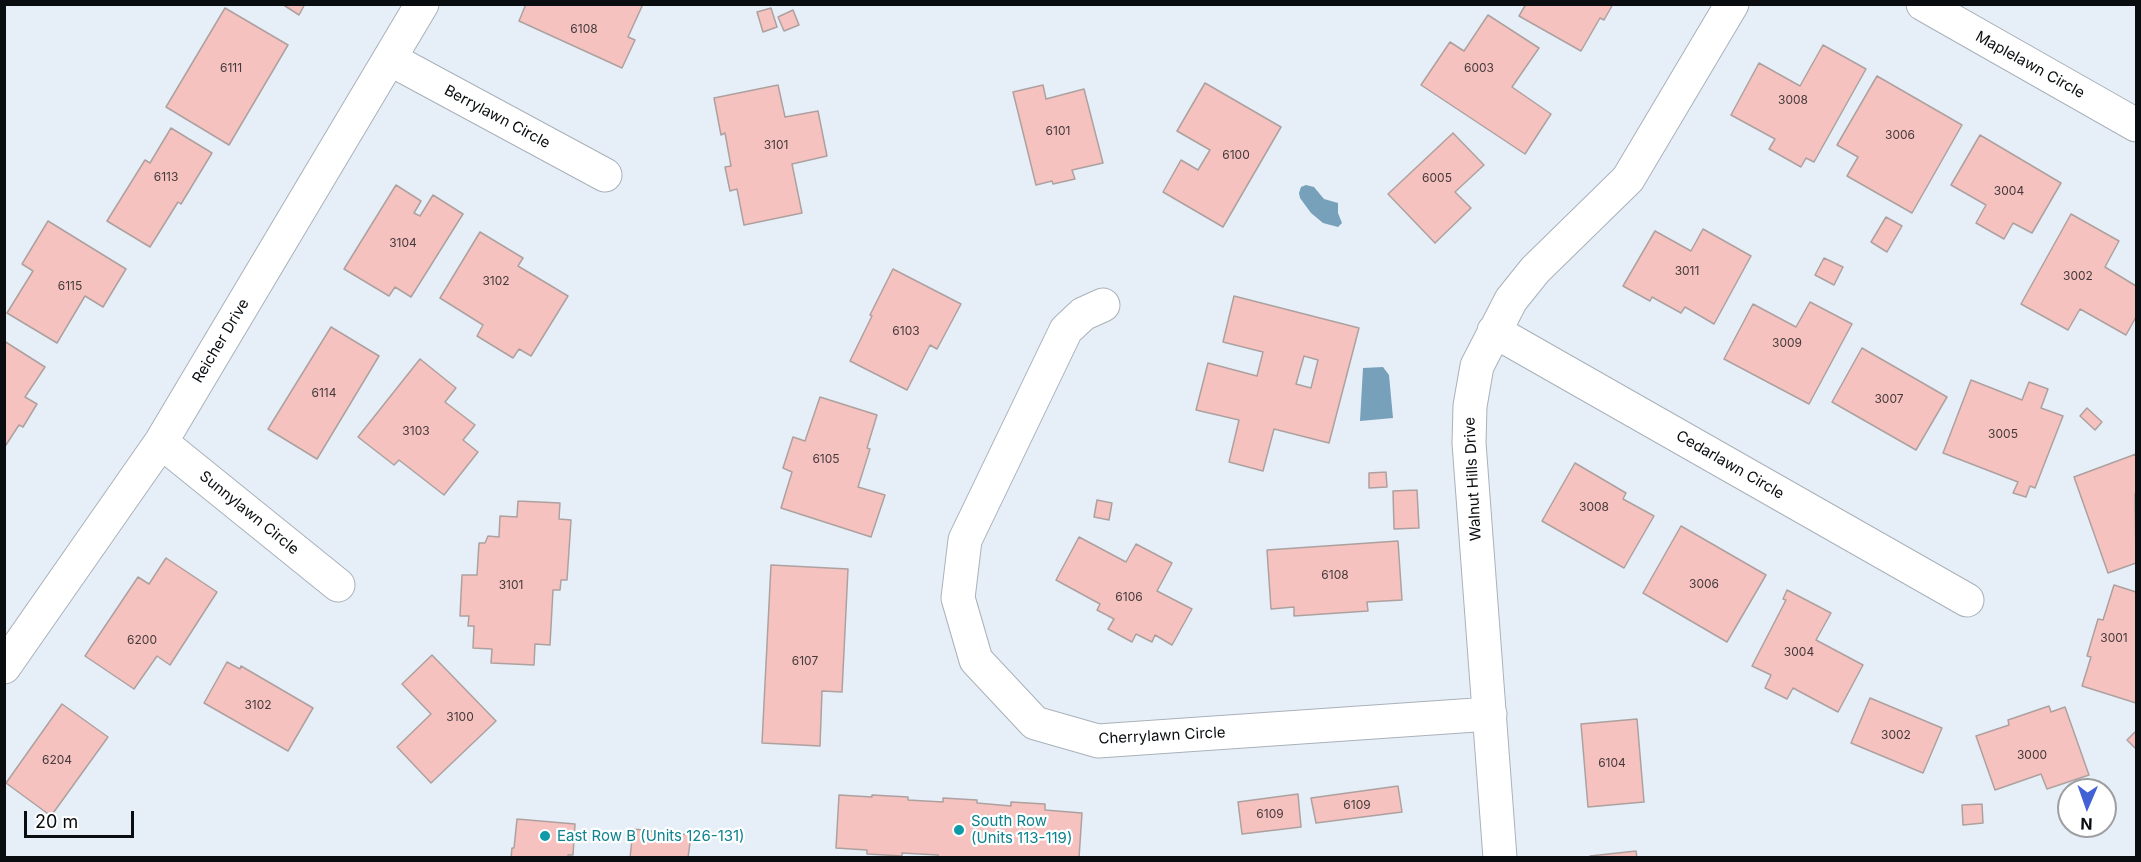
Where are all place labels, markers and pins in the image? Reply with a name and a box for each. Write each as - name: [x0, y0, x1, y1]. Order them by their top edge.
- place label: South Row (Units 113-119): [971, 812, 1072, 847]
- marker: South Row (Units 113-119): [952, 823, 966, 837]
- place label: East Row B (Units 126-131): [557, 827, 745, 845]
- marker: East Row B (Units 126-131): [538, 829, 552, 843]

